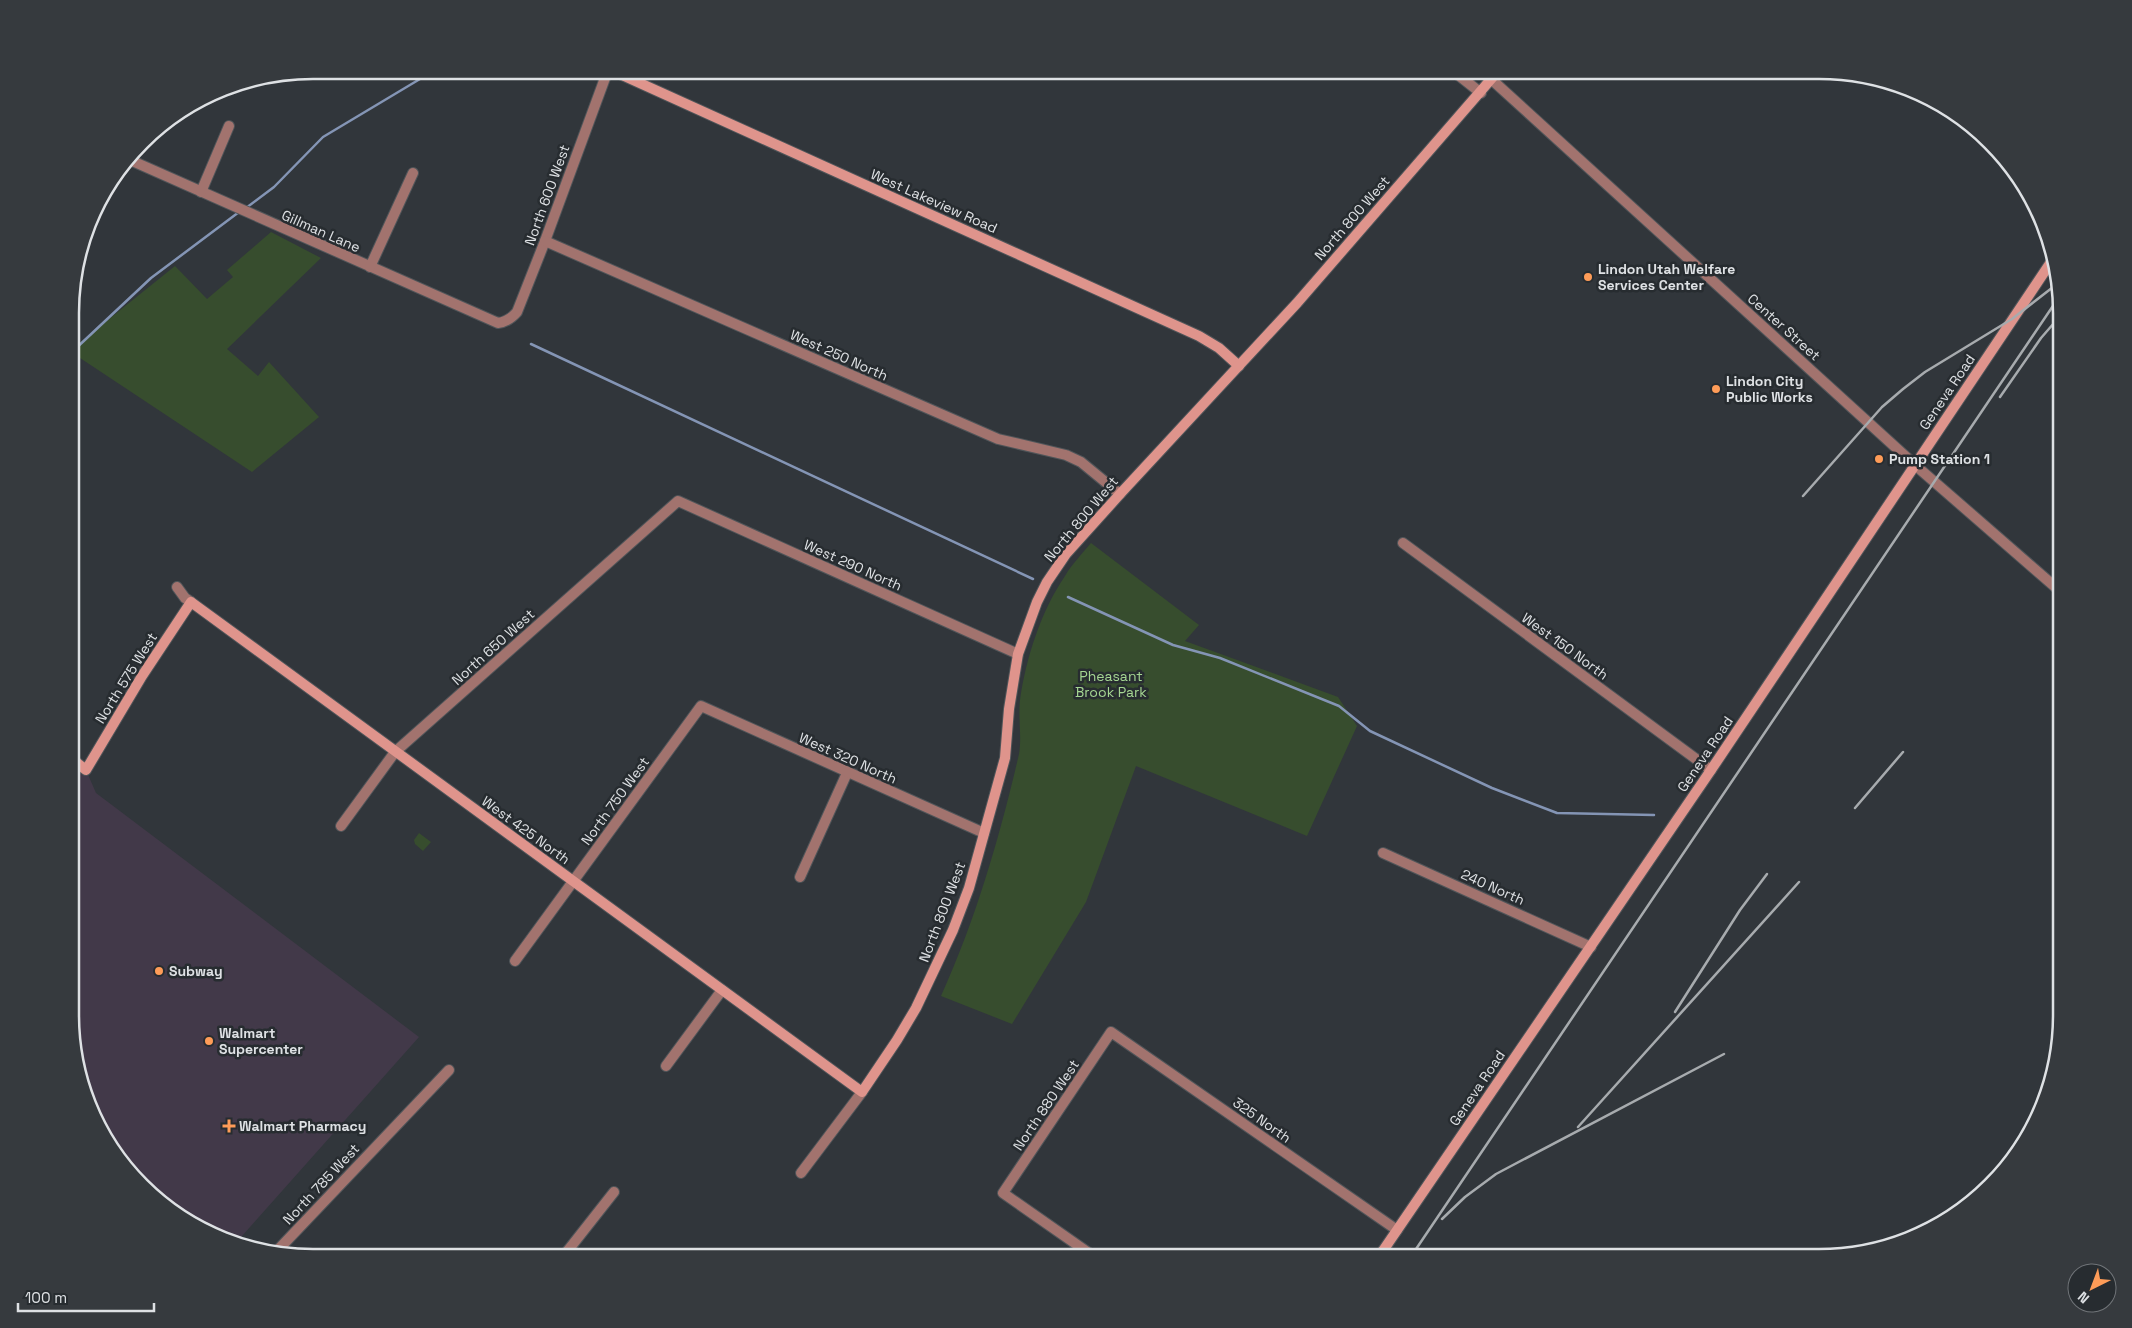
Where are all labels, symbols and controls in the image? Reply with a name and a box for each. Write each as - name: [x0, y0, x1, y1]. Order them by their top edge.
- street label: North 600 West: [520, 142, 574, 248]
- street label: West Lakeview Road: [868, 165, 1000, 237]
- street label: North 800 West: [1310, 172, 1394, 264]
- street label: Gillman Lane: [279, 206, 363, 256]
- place label: Lindon Utah Welfare Services Center: [1598, 260, 1735, 294]
- marker: Lindon Utah Welfare Services Center: [1582, 271, 1594, 283]
- street label: Center Street: [1744, 290, 1824, 364]
- street label: West 250 North: [787, 325, 891, 385]
- street label: Geneva Road: [1915, 351, 1979, 433]
- place label: Lindon City Public Works: [1726, 372, 1813, 406]
- marker: Lindon City Public Works: [1710, 383, 1722, 395]
- place label: Pump Station 1: [1889, 450, 1990, 468]
- marker: Pump Station 1: [1873, 453, 1885, 465]
- street label: North 800 West: [1040, 473, 1122, 565]
- street label: West 290 North: [801, 535, 905, 595]
- street label: North 650 West: [448, 605, 538, 689]
- street label: West 150 North: [1518, 609, 1612, 683]
- street label: North 575 West: [91, 629, 161, 727]
- park label: Pheasant Brook Park: [1075, 667, 1147, 701]
- street label: Geneva Road: [1673, 713, 1737, 795]
- street label: West 320 North: [796, 728, 900, 788]
- street label: North 750 West: [577, 753, 653, 849]
- street label: West 425 North: [478, 792, 574, 868]
- street label: North 800 West: [915, 859, 969, 965]
- street label: 240 North: [1458, 865, 1528, 909]
- place label: Subway: [169, 962, 223, 980]
- marker: Subway: [153, 965, 165, 977]
- place label: Walmart Supercenter: [219, 1024, 303, 1058]
- marker: Walmart Supercenter: [203, 1035, 215, 1047]
- street label: Geneva Road: [1445, 1047, 1509, 1129]
- street label: North 880 West: [1009, 1056, 1083, 1154]
- street label: 325 North: [1229, 1093, 1295, 1147]
- place label: Walmart Pharmacy: [239, 1117, 366, 1135]
- marker: Walmart Pharmacy: [223, 1120, 235, 1132]
- street label: North 785 West: [279, 1140, 363, 1228]
- north arrow: [2067, 1263, 2117, 1313]
- scale bar: [18, 1280, 154, 1312]
- text: 100 m: [25, 1288, 67, 1307]
- text: N: [2074, 1288, 2093, 1307]

